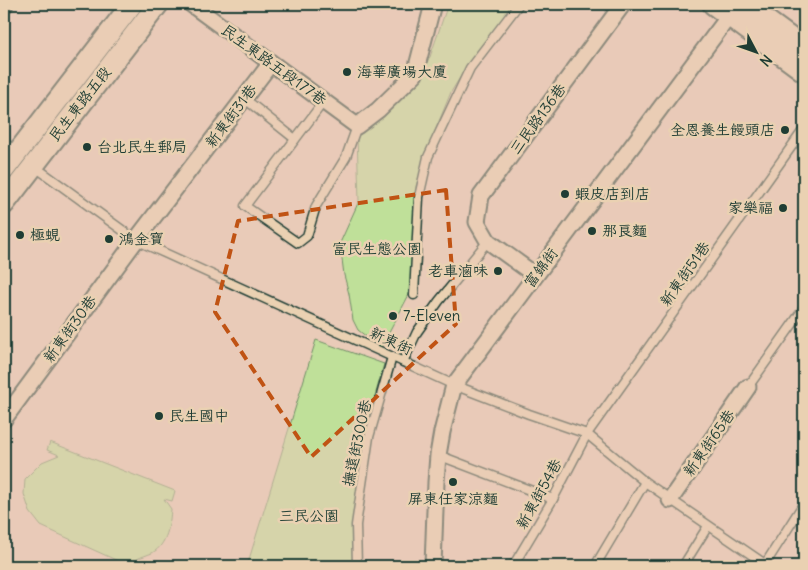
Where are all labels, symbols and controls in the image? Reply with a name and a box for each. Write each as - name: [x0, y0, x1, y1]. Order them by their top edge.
- street label: 民生東路五段177巷: [218, 20, 331, 109]
- north arrow: [730, 28, 780, 78]
- text: N: [756, 51, 776, 70]
- street label: 民生東路五段: [44, 62, 115, 145]
- place label: 海華廣場大廈: [357, 62, 447, 81]
- marker: 海華廣場大廈: [341, 66, 353, 78]
- street label: 三民路136巷: [505, 79, 570, 158]
- street label: 新東街31巷: [201, 80, 261, 151]
- place label: 全恩養生饅頭店: [670, 120, 775, 139]
- marker: 全恩養生饅頭店: [779, 124, 791, 136]
- place label: 台北民生郵局: [97, 137, 187, 156]
- marker: 台北民生郵局: [81, 141, 93, 153]
- place label: 蝦皮店到店: [575, 184, 650, 203]
- marker: 蝦皮店到店: [559, 188, 571, 200]
- place label: 家樂福: [728, 198, 773, 217]
- marker: 家樂福: [777, 202, 789, 214]
- place label: 那良麵: [602, 221, 647, 240]
- place label: 極蜆: [30, 225, 60, 244]
- marker: 那良麵: [586, 225, 598, 237]
- marker: 極蜆: [14, 229, 26, 241]
- place label: 鴻金寶: [119, 229, 164, 248]
- marker: 鴻金寶: [103, 233, 115, 245]
- street label: 新東街51巷: [655, 238, 714, 310]
- park label: 富民生態公園: [332, 239, 422, 258]
- street label: 富錦街: [519, 244, 562, 291]
- place label: 老車滷味: [428, 261, 488, 280]
- marker: 老車滷味: [492, 265, 504, 277]
- street label: 新東街30巷: [39, 291, 100, 366]
- place label: 7-Eleven: [403, 306, 461, 325]
- marker: 7-Eleven: [387, 310, 399, 322]
- street label: 新東街: [367, 322, 416, 359]
- street label: 撫遠街300巷: [338, 398, 375, 488]
- place label: 民生國中: [169, 406, 229, 425]
- street label: 新東街65巷: [679, 406, 739, 480]
- marker: 民生國中: [153, 410, 165, 422]
- street label: 新東街54巷: [512, 455, 566, 532]
- marker: 屏東任家涼麵: [447, 476, 459, 488]
- place label: 屏東任家涼麵: [408, 489, 498, 508]
- park label: 三民公園: [279, 506, 339, 525]

